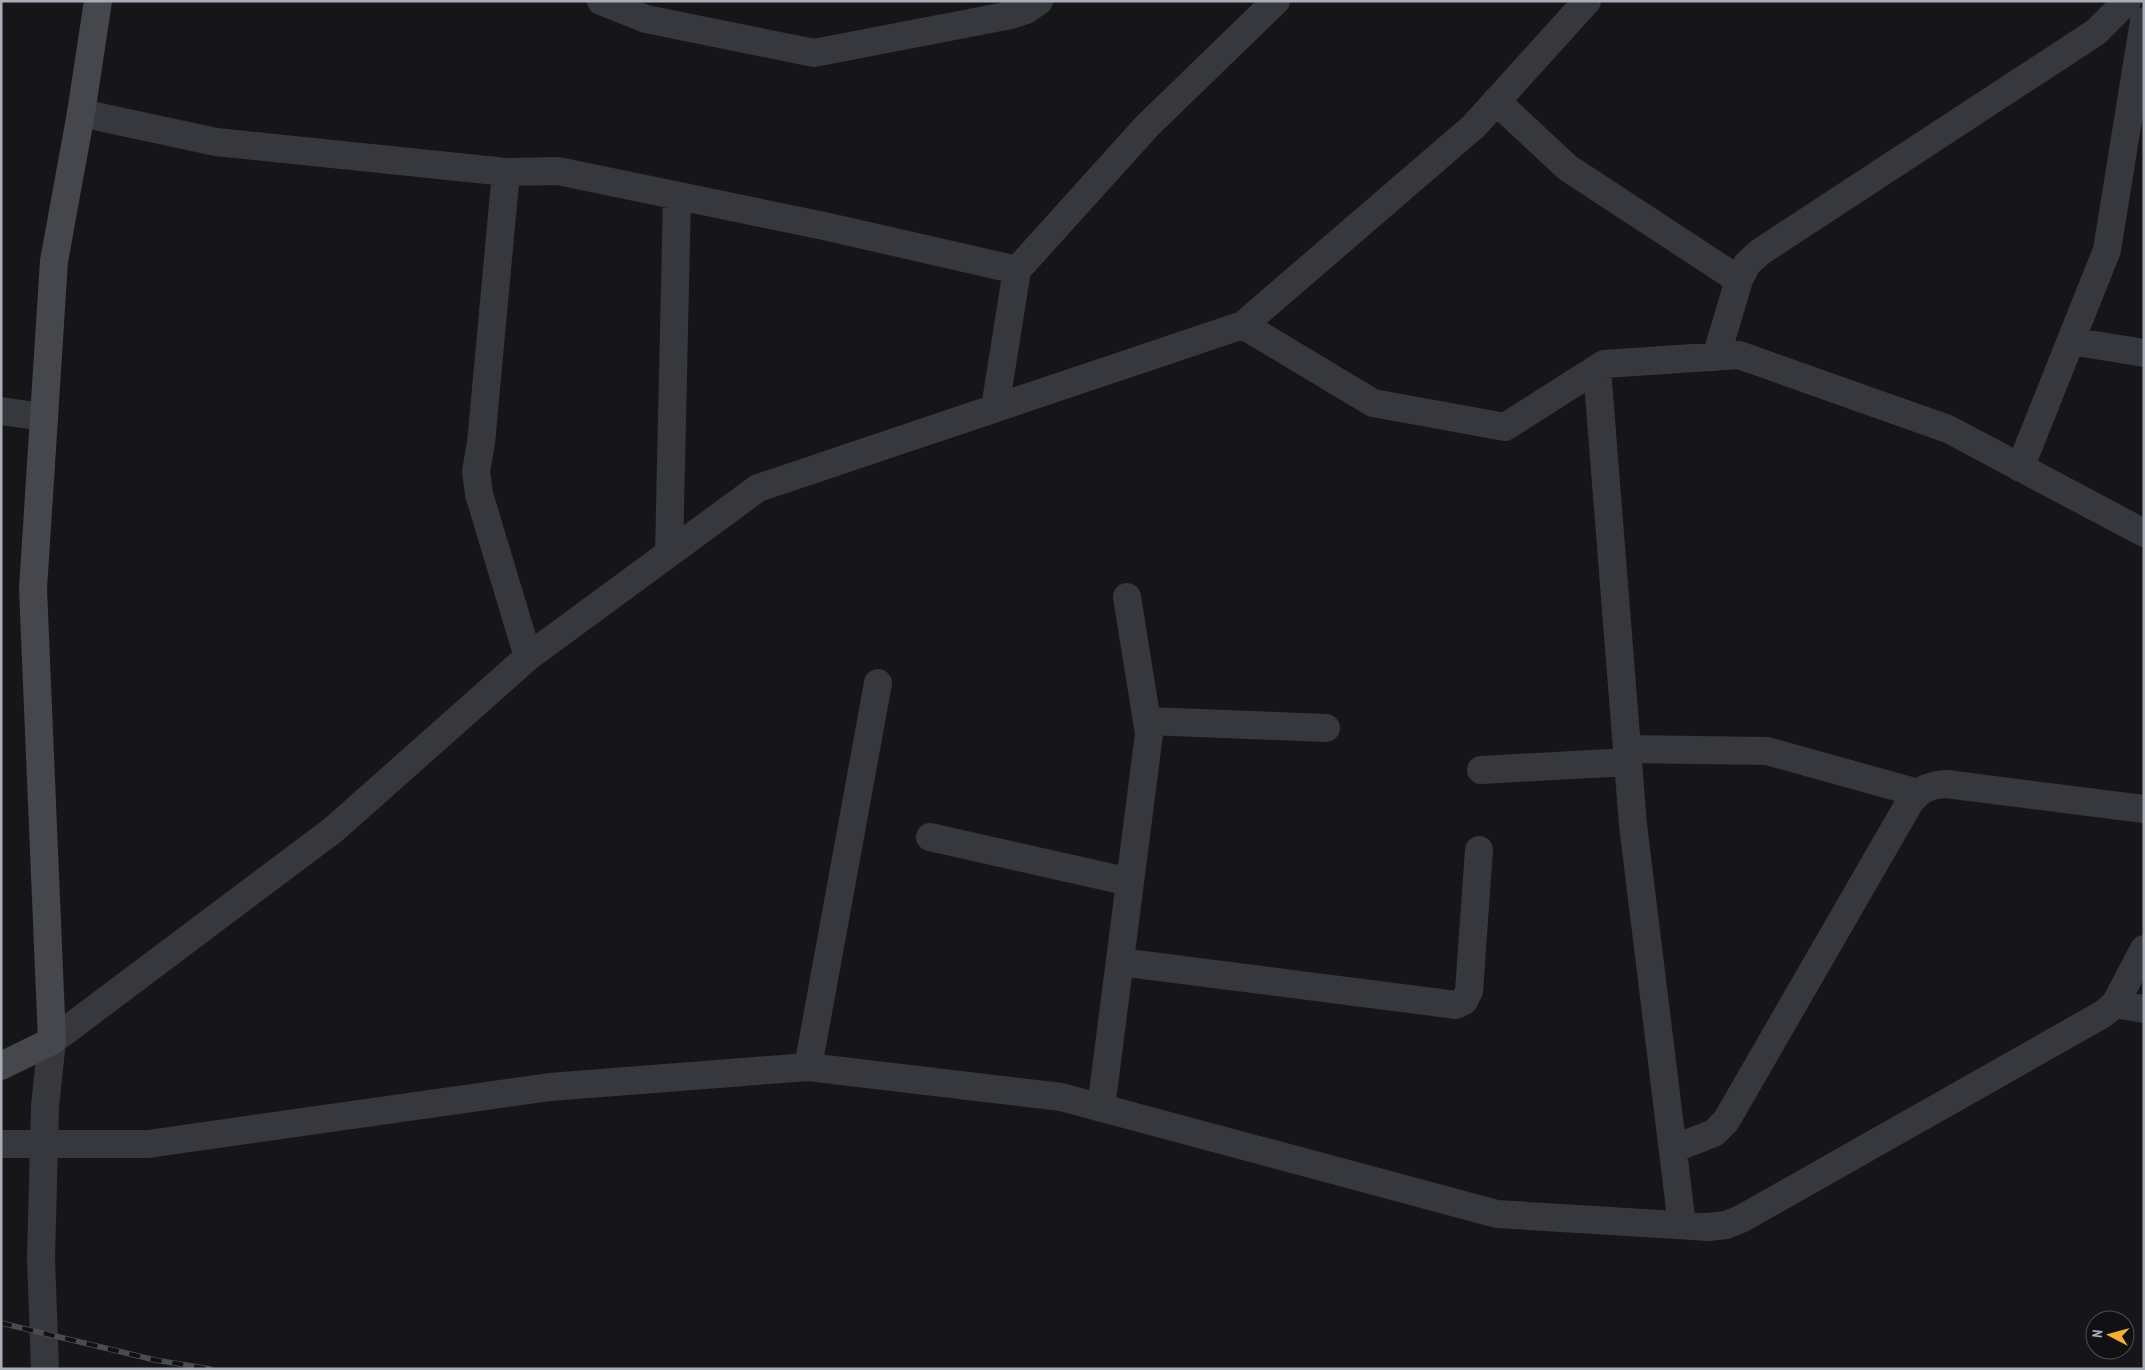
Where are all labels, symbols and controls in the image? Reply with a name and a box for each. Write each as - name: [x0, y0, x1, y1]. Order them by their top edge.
- north arrow: [2085, 1310, 2135, 1360]
- text: N: [2088, 1329, 2106, 1338]

